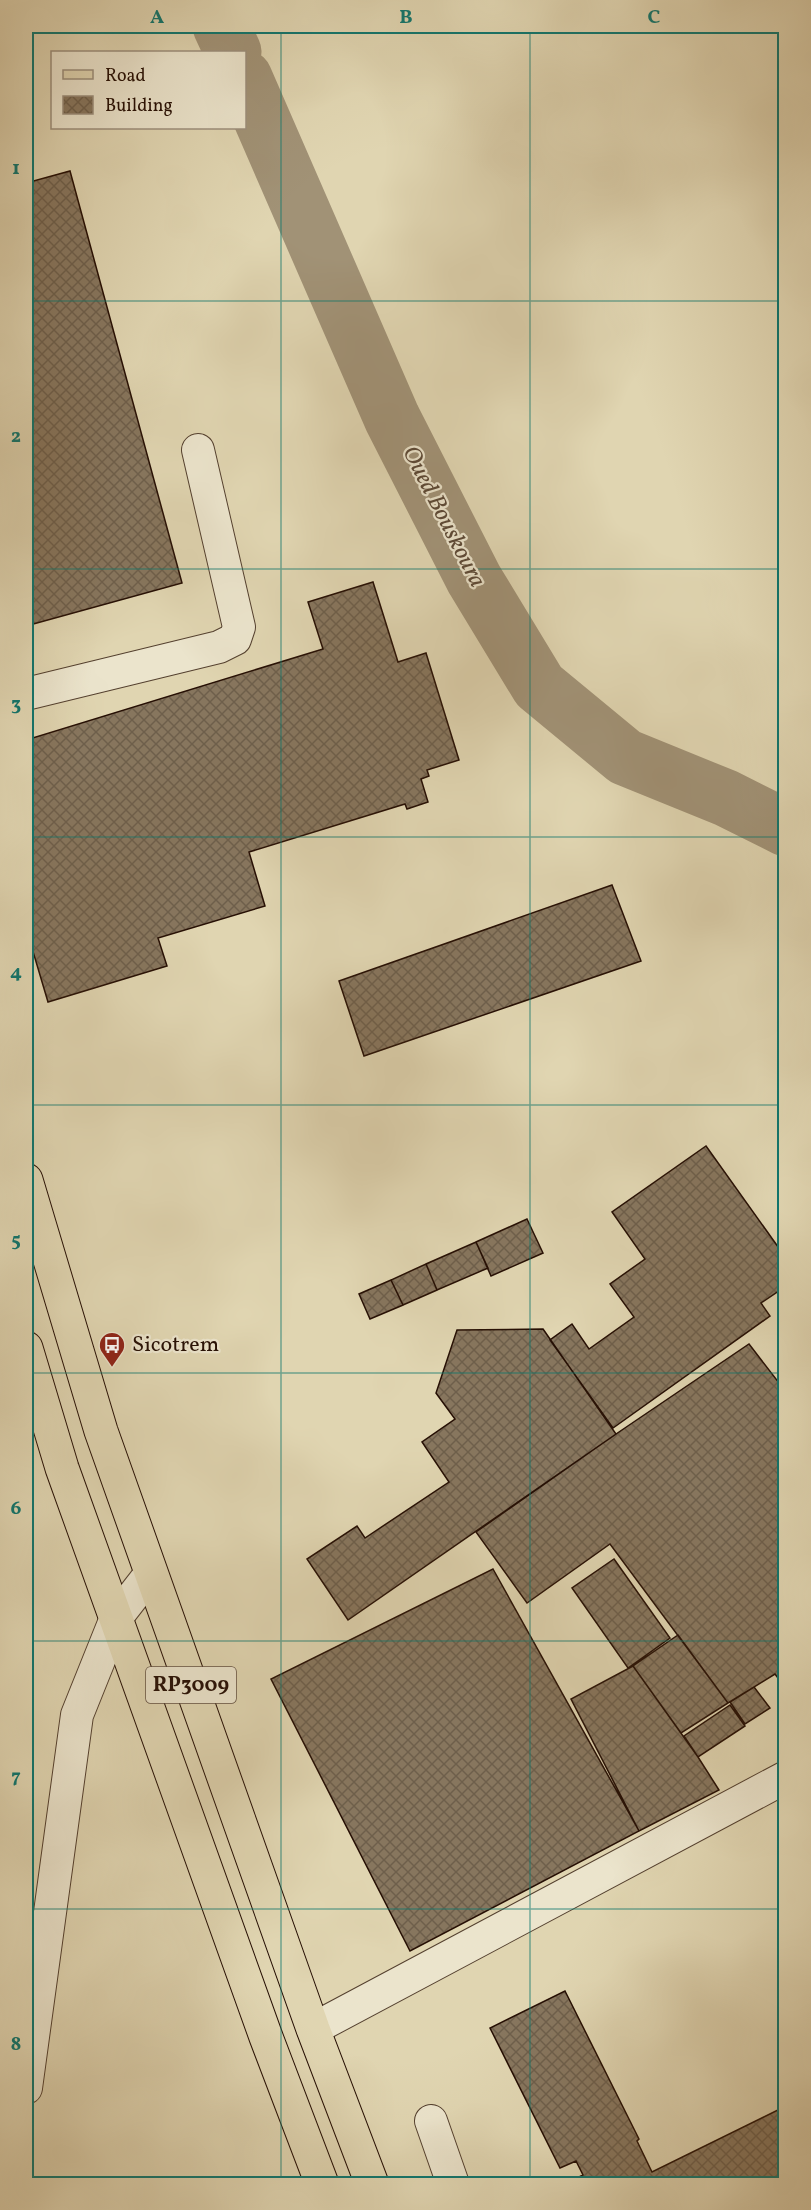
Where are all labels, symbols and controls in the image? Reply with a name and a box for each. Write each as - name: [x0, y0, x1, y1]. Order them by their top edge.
- text: A: [150, 4, 164, 32]
- text: B: [399, 4, 413, 32]
- text: C: [648, 4, 661, 32]
- legend: [51, 51, 246, 129]
- text: Road: [105, 64, 146, 89]
- text: Building: [105, 94, 173, 119]
- text: 1: [12, 155, 20, 183]
- text: 2: [11, 423, 21, 451]
- water label: Oued Bouskoura: [393, 440, 493, 594]
- text: 3: [11, 691, 21, 719]
- text: 4: [10, 959, 22, 987]
- text: 5: [11, 1227, 21, 1255]
- bus stop icon: Sicotrem: [97, 1330, 127, 1368]
- place label: Sicotrem: [132, 1330, 219, 1361]
- text: 6: [11, 1495, 22, 1523]
- road number: RP3009: [146, 1667, 236, 1703]
- text: 7: [11, 1763, 21, 1791]
- text: 8: [11, 2031, 21, 2059]

